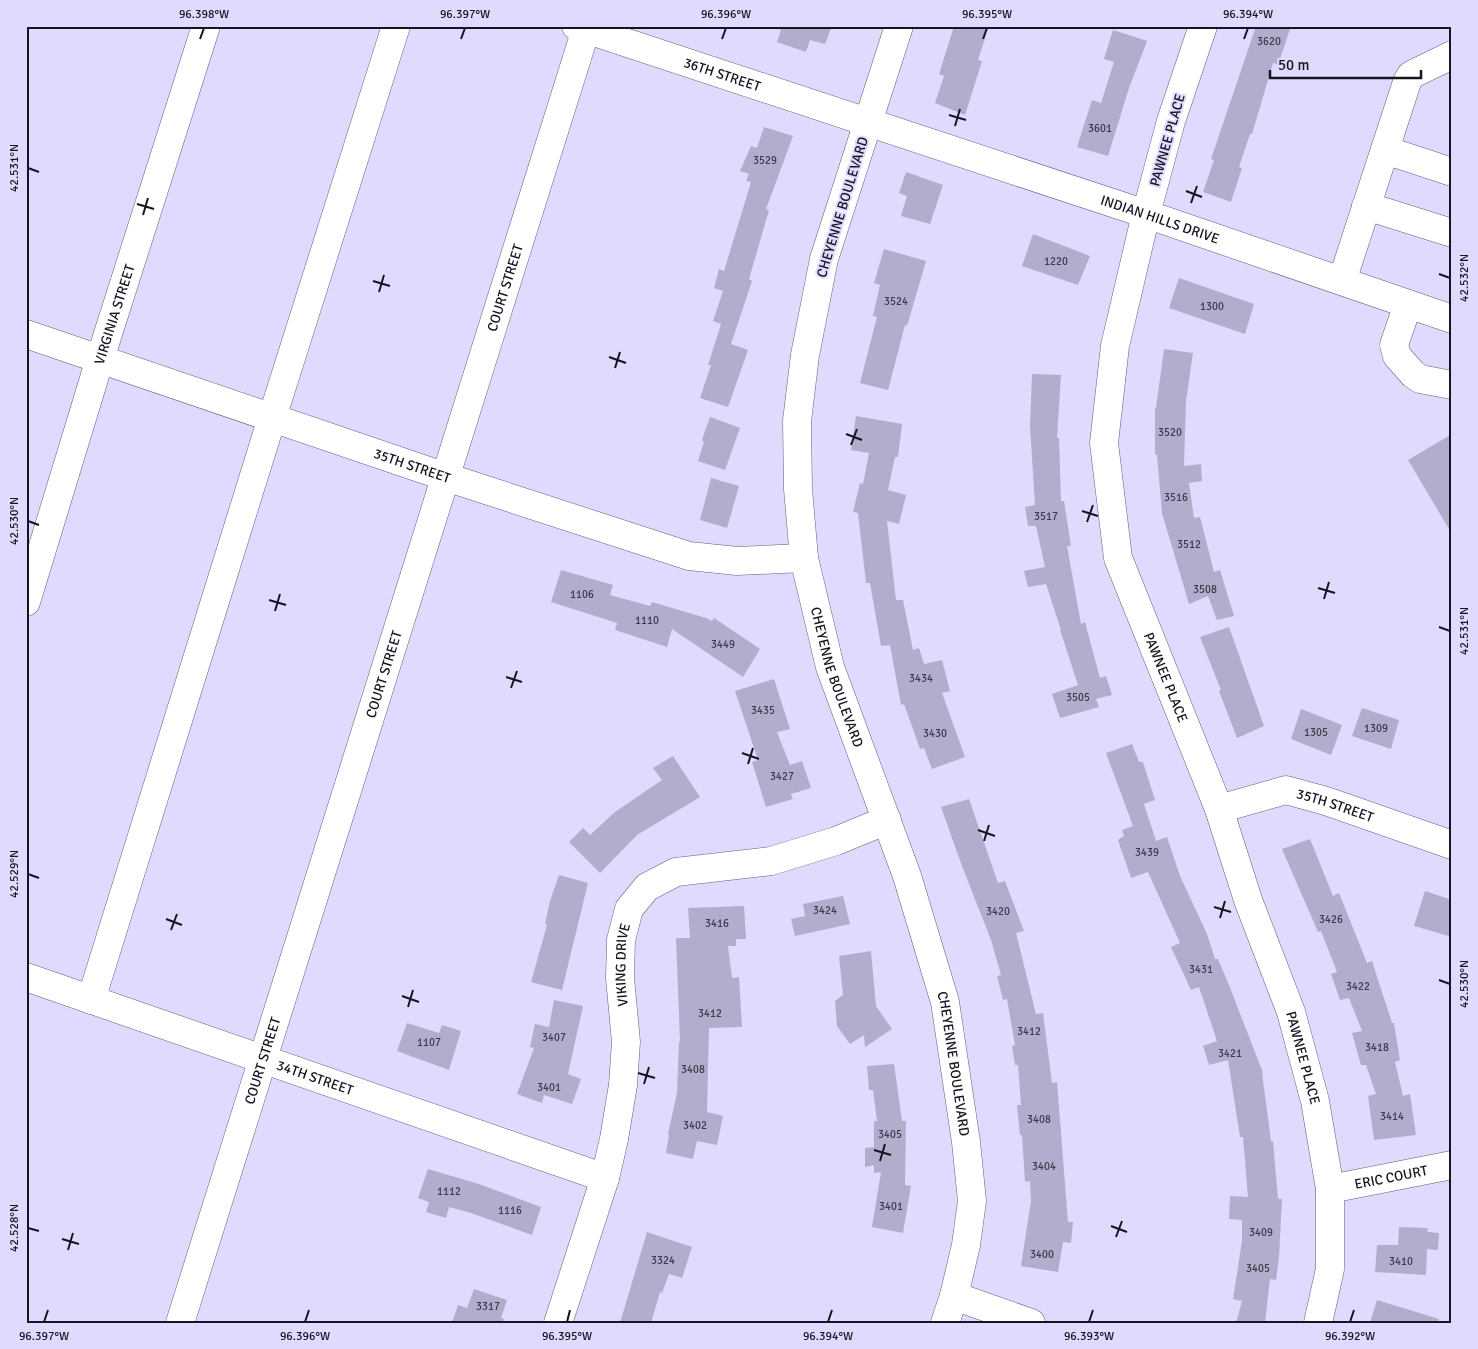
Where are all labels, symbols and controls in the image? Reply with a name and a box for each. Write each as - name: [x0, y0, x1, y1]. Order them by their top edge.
- text: 96.398°W: [179, 7, 229, 22]
- text: 96.397°W: [440, 7, 490, 22]
- text: 96.396°W: [701, 7, 751, 22]
- text: 96.395°W: [962, 7, 1012, 22]
- text: 96.394°W: [1223, 7, 1273, 22]
- house number: 3620: [1257, 35, 1281, 48]
- scale bar: [1270, 48, 1422, 80]
- street label: 36TH STREET: [681, 54, 763, 95]
- text: 50 m: [1278, 56, 1309, 74]
- street label: PAWNEE PLACE: [1146, 92, 1189, 188]
- house number: 3601: [1088, 122, 1112, 135]
- street label: CHEYENNE BOULEVARD: [813, 135, 872, 280]
- text: 42.531°N: [7, 144, 22, 192]
- house number: 3529: [753, 154, 777, 167]
- street label: INDIAN HILLS DRIVE: [1098, 192, 1221, 248]
- street label: COURT STREET: [484, 242, 527, 334]
- text: 42.532°N: [1457, 254, 1472, 302]
- house number: 1220: [1044, 255, 1068, 268]
- street label: VIRGINIA STREET: [91, 262, 139, 367]
- house number: 3524: [884, 295, 908, 308]
- house number: 1300: [1200, 300, 1224, 313]
- house number: 3520: [1158, 426, 1182, 439]
- street label: 35TH STREET: [371, 445, 453, 487]
- house number: 3516: [1164, 491, 1188, 504]
- text: 42.530°N: [7, 497, 22, 545]
- house number: 3517: [1034, 510, 1058, 523]
- house number: 3512: [1177, 538, 1201, 551]
- house number: 3508: [1193, 583, 1217, 596]
- house number: 1106: [570, 588, 594, 601]
- street label: CHEYENNE BOULEVARD: [807, 605, 867, 750]
- text: 42.531°N: [1457, 607, 1472, 655]
- house number: 1110: [635, 614, 659, 627]
- street label: COURT STREET: [362, 628, 406, 720]
- street label: PAWNEE PLACE: [1140, 630, 1191, 725]
- house number: 3449: [711, 638, 735, 651]
- house number: 3434: [909, 672, 933, 685]
- house number: 3505: [1066, 691, 1090, 704]
- house number: 3435: [751, 704, 775, 717]
- house number: 1309: [1364, 722, 1388, 735]
- house number: 1305: [1304, 726, 1328, 739]
- house number: 3430: [923, 727, 947, 740]
- house number: 3427: [770, 770, 794, 783]
- street label: 35TH STREET: [1295, 785, 1376, 826]
- house number: 3439: [1135, 846, 1159, 859]
- text: 42.529°N: [7, 850, 22, 898]
- house number: 3424: [813, 904, 837, 917]
- house number: 3420: [986, 905, 1010, 918]
- house number: 3426: [1319, 913, 1343, 926]
- house number: 3416: [705, 917, 729, 930]
- street label: VIKING DRIVE: [612, 921, 634, 1007]
- text: 42.530°N: [1457, 960, 1472, 1008]
- house number: 3431: [1189, 963, 1213, 976]
- house number: 3422: [1346, 980, 1370, 993]
- street label: CHEYENNE BOULEVARD: [933, 989, 973, 1137]
- house number: 3412: [698, 1007, 722, 1020]
- street label: PAWNEE PLACE: [1282, 1009, 1324, 1106]
- street label: COURT STREET: [241, 1015, 285, 1107]
- house number: 3412: [1017, 1025, 1041, 1038]
- house number: 3407: [542, 1031, 566, 1044]
- house number: 1107: [417, 1036, 441, 1049]
- house number: 3418: [1365, 1041, 1389, 1054]
- house number: 3421: [1218, 1047, 1242, 1060]
- street label: 34TH STREET: [274, 1057, 356, 1099]
- house number: 3408: [681, 1063, 705, 1076]
- house number: 3401: [537, 1081, 561, 1094]
- house number: 3414: [1380, 1110, 1404, 1123]
- house number: 3408: [1027, 1113, 1051, 1126]
- house number: 3402: [683, 1119, 707, 1132]
- house number: 3405: [878, 1128, 902, 1141]
- house number: 3404: [1032, 1160, 1056, 1173]
- street label: ERIC COURT: [1353, 1162, 1429, 1193]
- house number: 1112: [437, 1185, 461, 1198]
- house number: 3401: [879, 1200, 903, 1213]
- text: 42.528°N: [7, 1204, 22, 1252]
- house number: 1116: [498, 1204, 522, 1217]
- house number: 3409: [1249, 1226, 1273, 1239]
- house number: 3400: [1030, 1248, 1054, 1261]
- house number: 3324: [651, 1254, 675, 1267]
- house number: 3410: [1389, 1255, 1413, 1268]
- house number: 3405: [1246, 1262, 1270, 1275]
- house number: 3317: [476, 1300, 500, 1313]
- text: 96.397°W: [19, 1329, 69, 1344]
- text: 96.396°W: [280, 1329, 330, 1344]
- text: 96.395°W: [542, 1329, 592, 1344]
- text: 96.394°W: [803, 1329, 853, 1344]
- text: 96.393°W: [1064, 1329, 1114, 1344]
- text: 96.392°W: [1325, 1329, 1375, 1344]

